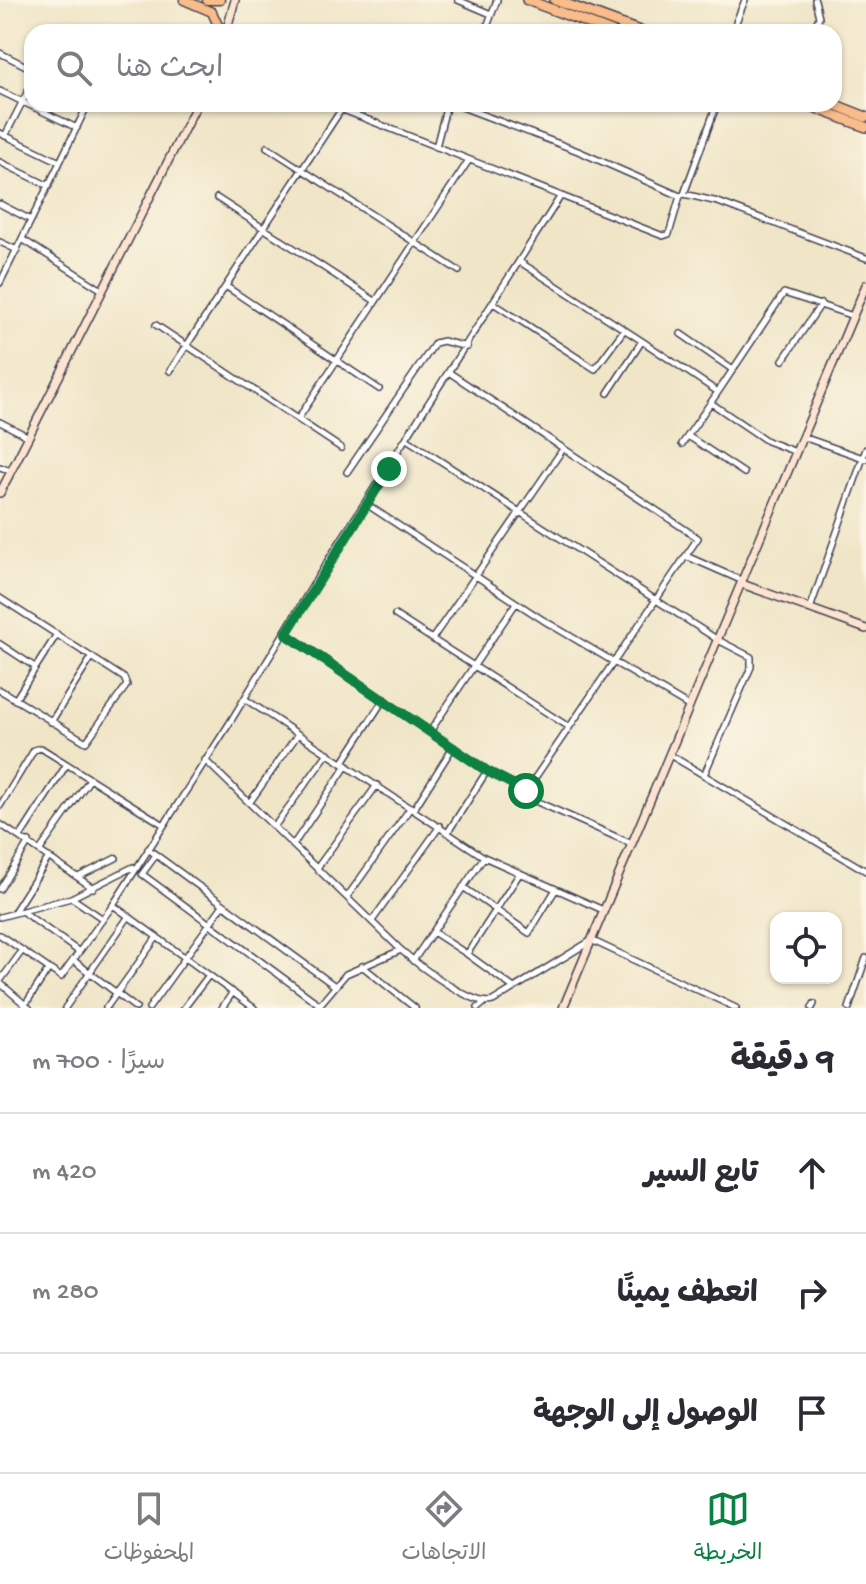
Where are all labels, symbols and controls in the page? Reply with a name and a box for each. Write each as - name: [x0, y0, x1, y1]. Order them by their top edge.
- search box: [24, 24, 842, 112]
- icon: search: [52, 46, 96, 90]
- text: ابحث هنا: [116, 53, 223, 88]
- route end: [371, 451, 407, 487]
- route start: [508, 773, 544, 809]
- map controls: [770, 912, 842, 984]
- button: locate: [770, 912, 842, 984]
- text: 9 دقيقة: [730, 1043, 834, 1083]
- text: سيرًا · 700 m: [32, 1048, 165, 1079]
- icon: ahead: [790, 1151, 834, 1195]
- text: 420 m: [32, 1158, 96, 1189]
- text: تابع السير: [644, 1158, 758, 1193]
- icon: right: [790, 1271, 834, 1315]
- text: 280 m: [32, 1278, 98, 1309]
- text: انعطف يمينًا: [617, 1278, 758, 1313]
- icon: arrive: [790, 1391, 834, 1435]
- text: الوصول إلى الوجهة: [533, 1398, 758, 1433]
- tab: المحفوظات: [104, 1487, 194, 1571]
- tab: الاتجاهات: [402, 1487, 486, 1571]
- tab: الخريطة: [694, 1487, 762, 1571]

